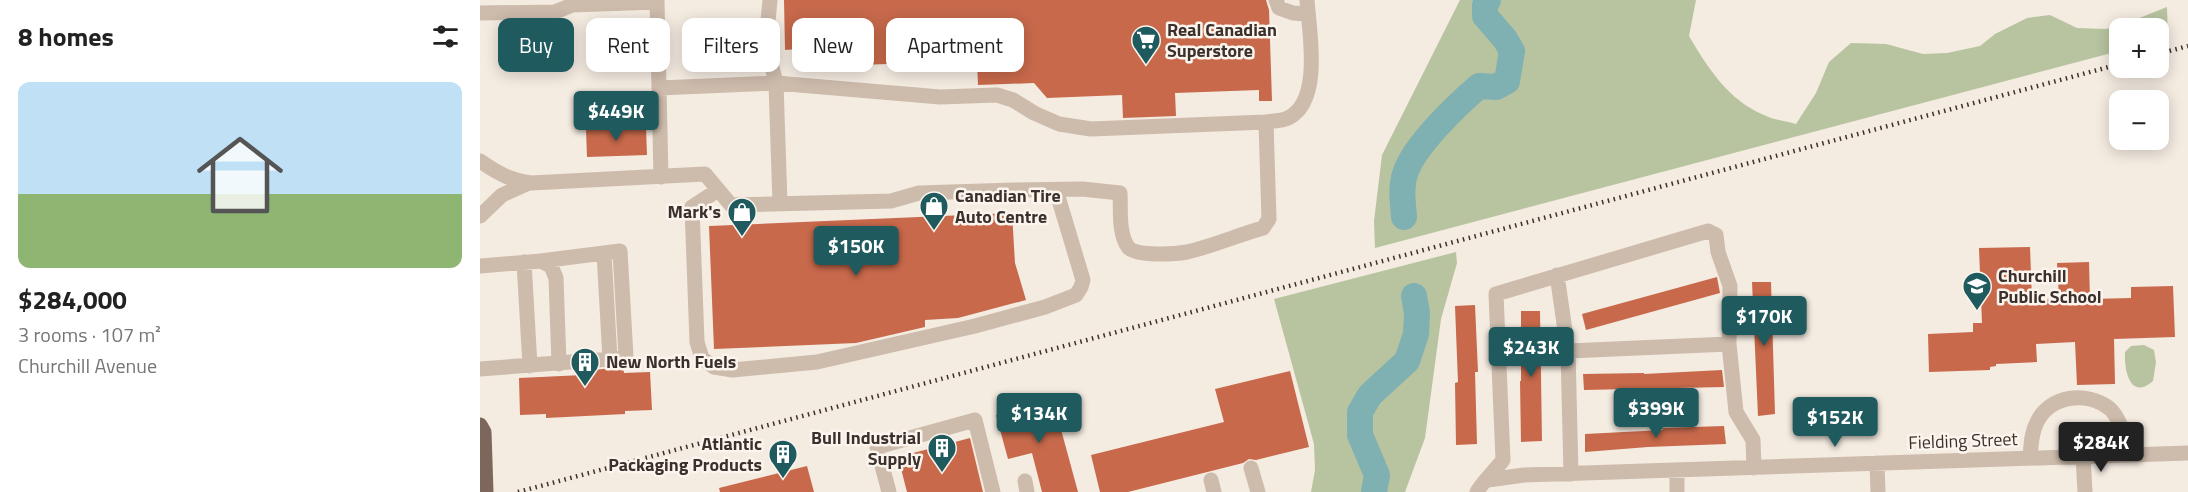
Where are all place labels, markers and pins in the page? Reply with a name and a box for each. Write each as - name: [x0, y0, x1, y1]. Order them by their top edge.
- place label: Real Canadian Superstore: [1167, 16, 1277, 64]
- supermarket icon: Real Canadian Superstore: [1130, 24, 1162, 66]
- pin: $449K: [574, 91, 658, 142]
- place label: Canadian Tire Auto Centre: [955, 182, 1061, 230]
- shop icon: Canadian Tire Auto Centre: [918, 190, 950, 232]
- shop icon: Mark's: [726, 196, 758, 238]
- place label: Mark's: [668, 198, 721, 225]
- pin: $150K: [814, 226, 898, 277]
- place label: Churchill Public School: [1998, 262, 2102, 310]
- school or university icon: Churchill Public School: [1961, 270, 1993, 312]
- pin: $170K: [1722, 296, 1806, 347]
- pin: $243K: [1489, 327, 1573, 378]
- building icon: New North Fuels: [569, 346, 601, 388]
- place label: New North Fuels: [606, 348, 736, 375]
- pin: $399K: [1614, 388, 1698, 439]
- pin: $134K: [997, 393, 1081, 444]
- pin: $152K: [1793, 397, 1877, 448]
- pin: $284K: [2059, 422, 2143, 473]
- place label: Bull Industrial Supply: [811, 424, 921, 472]
- place label: Atlantic Packaging Products: [608, 430, 762, 478]
- building icon: Bull Industrial Supply: [926, 432, 958, 474]
- building icon: Atlantic Packaging Products: [767, 438, 799, 480]

